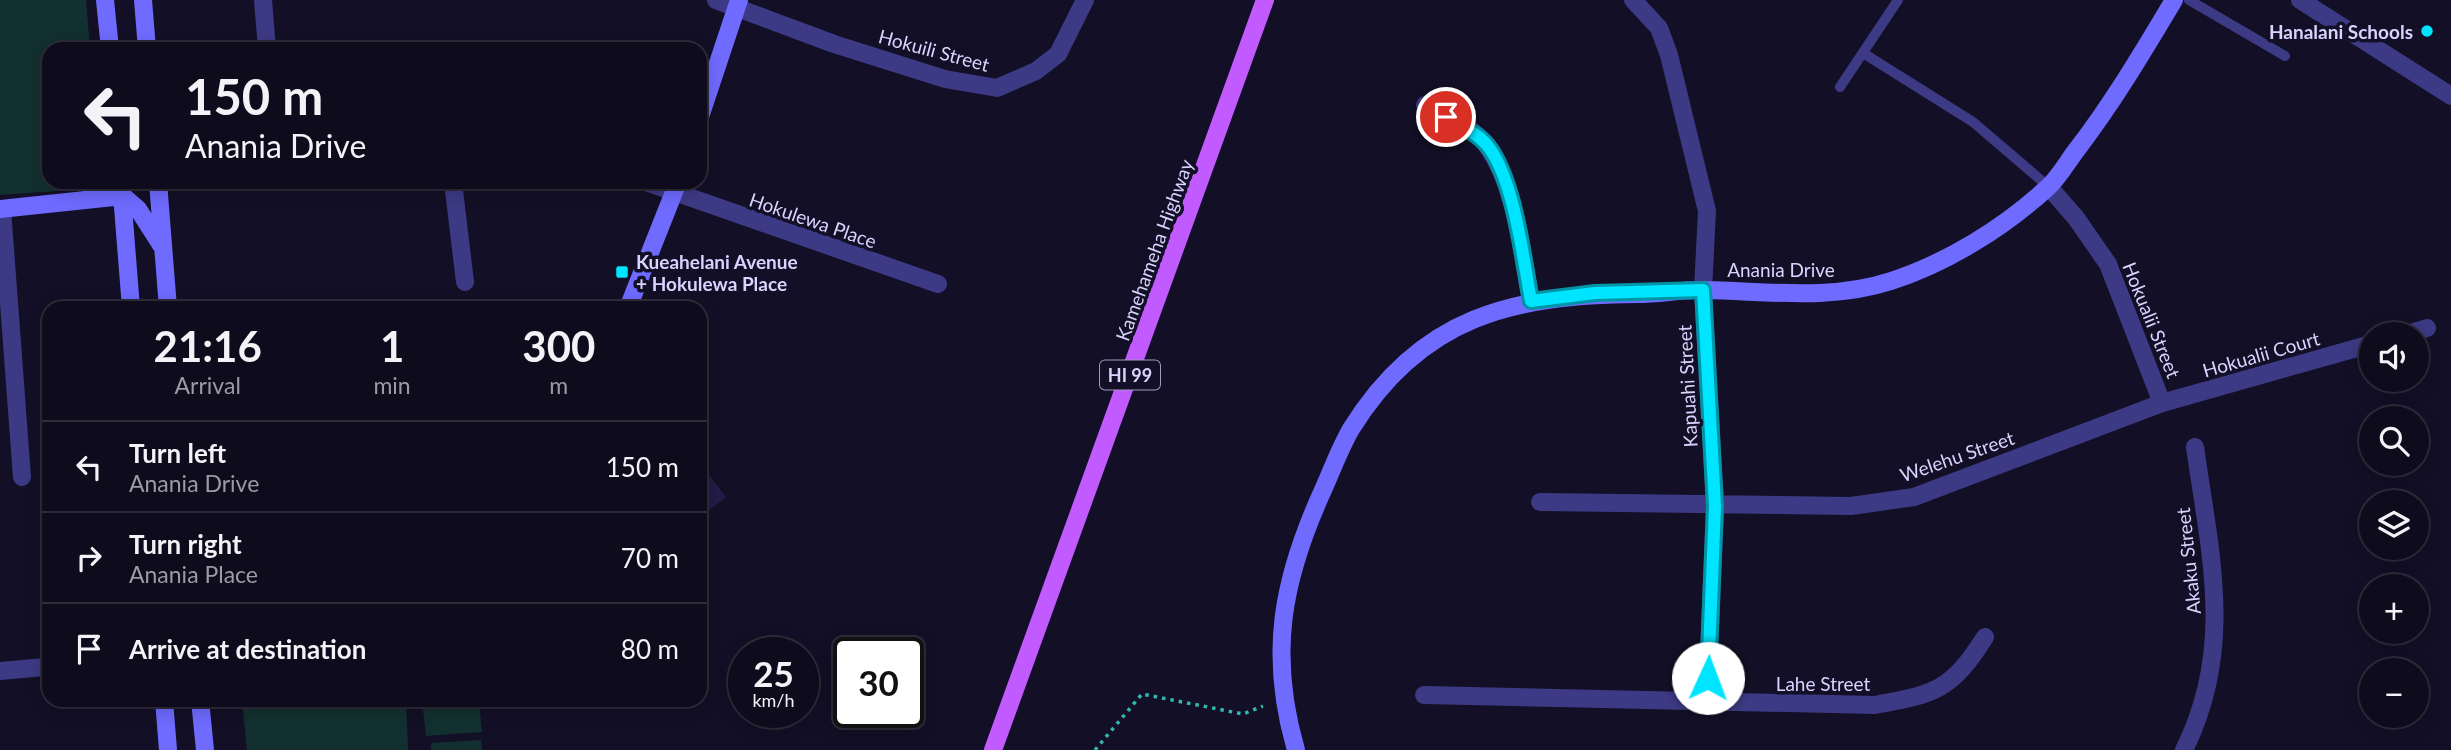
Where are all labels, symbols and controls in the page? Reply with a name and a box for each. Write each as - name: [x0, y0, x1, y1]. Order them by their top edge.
- place label: Hanalani Schools: [2269, 20, 2413, 43]
- marker: Hanalani Schools: [2419, 23, 2435, 39]
- street label: Hokuili Street: [876, 24, 992, 76]
- text: 150 m: [185, 67, 323, 125]
- icon: left: [70, 70, 161, 161]
- pin: [1416, 87, 1476, 147]
- icon: arrive: [1427, 98, 1465, 136]
- text: Anania Drive: [185, 126, 366, 165]
- street label: Kamehameha Highway: [1110, 156, 1198, 344]
- street label: Hokulewa Place: [746, 187, 880, 253]
- place label: Kueahelani Avenue + Hokulewa Place: [636, 250, 798, 295]
- street label: Anania Drive: [1727, 258, 1835, 281]
- street label: Hokualii Street: [2118, 259, 2186, 382]
- marker: Kueahelani Avenue + Hokulewa Place: [614, 264, 630, 280]
- text: 21:16: [154, 321, 262, 371]
- text: 1: [380, 321, 404, 371]
- text: 300: [522, 321, 595, 371]
- map controls: [2359, 322, 2429, 728]
- button: sound: [2359, 322, 2429, 392]
- street label: Kapuahi Street: [1672, 324, 1702, 448]
- street label: Hokualii Court: [2200, 326, 2322, 382]
- road number: HI 99: [1100, 360, 1160, 390]
- text: Arrival: [175, 371, 241, 399]
- text: min: [373, 371, 411, 399]
- text: m: [549, 371, 568, 399]
- button: search: [2359, 406, 2429, 476]
- street label: Welehu Street: [1897, 426, 2017, 486]
- text: Turn left: [129, 437, 226, 469]
- icon: left: [70, 448, 108, 486]
- text: 150 m: [606, 451, 679, 483]
- text: Anania Drive: [129, 469, 259, 497]
- button: layers: [2359, 490, 2429, 560]
- street label: Akaku Street: [2171, 506, 2205, 615]
- text: Turn right: [129, 528, 242, 560]
- icon: right: [70, 539, 108, 577]
- text: 70 m: [621, 542, 679, 574]
- text: Anania Place: [129, 560, 258, 588]
- button: +: [2359, 574, 2429, 644]
- icon: arrive: [70, 630, 108, 668]
- text: Arrive at destination: [129, 633, 366, 665]
- text: 80 m: [621, 633, 679, 665]
- speed limit sign: 30: [833, 637, 924, 728]
- position arrow: [1671, 641, 1745, 715]
- text: 25: [753, 652, 794, 694]
- button: −: [2359, 658, 2429, 728]
- street label: Lahe Street: [1776, 672, 1871, 695]
- text: km/h: [752, 689, 795, 711]

